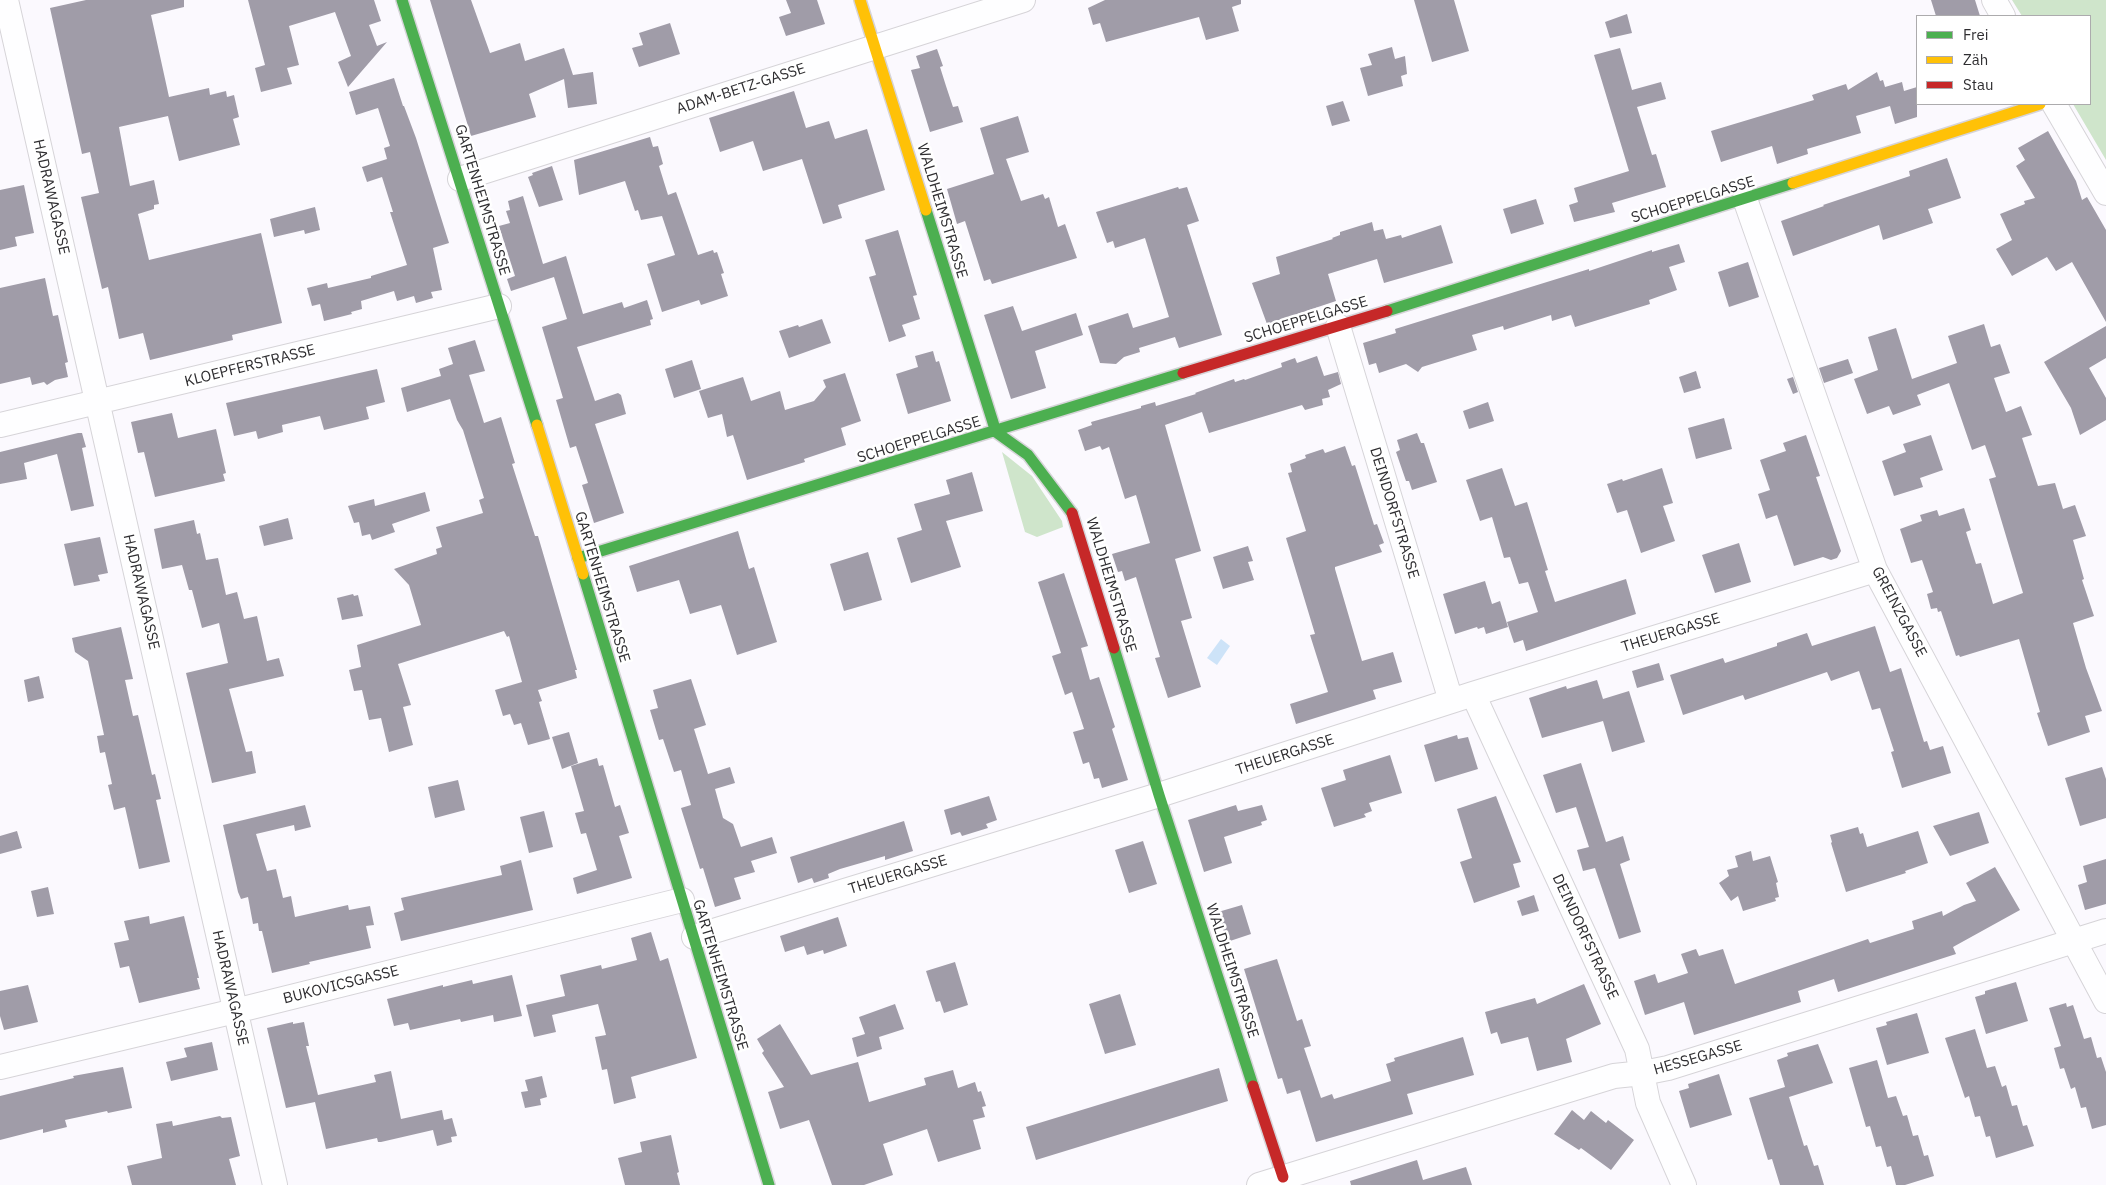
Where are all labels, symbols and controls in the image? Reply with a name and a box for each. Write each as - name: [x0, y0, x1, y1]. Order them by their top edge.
- legend: [1916, 15, 2091, 105]
- text: Frei: [1963, 25, 1989, 44]
- text: Zäh: [1963, 50, 1988, 69]
- street label: ADAM-BETZ-GASSE: [674, 60, 808, 118]
- text: Stau: [1963, 75, 1994, 94]
- street label: GARTENHEIMSTRASSE: [450, 122, 514, 278]
- street label: HADRAWAGASSE: [29, 137, 73, 257]
- street label: WALDHEIMSTRASSE: [913, 141, 971, 281]
- street label: SCHOEPPELGASSE: [1629, 173, 1757, 227]
- street label: SCHOEPPELGASSE: [1242, 293, 1370, 347]
- street label: KLOEPFERSTRASSE: [183, 341, 317, 391]
- street label: SCHOEPPELGASSE: [855, 413, 983, 467]
- street label: DEINDORFSTRASSE: [1365, 445, 1423, 581]
- street label: GARTENHEIMSTRASSE: [570, 509, 634, 665]
- street label: WALDHEIMSTRASSE: [1082, 515, 1140, 655]
- street label: HADRAWAGASSE: [119, 532, 163, 652]
- street label: GREINZGASSE: [1868, 564, 1930, 660]
- street label: THEUERGASSE: [1619, 609, 1723, 657]
- street label: THEUERGASSE: [1234, 731, 1336, 779]
- street label: THEUERGASSE: [846, 851, 950, 899]
- street label: DEINDORFSTRASSE: [1548, 871, 1622, 1003]
- street label: GARTENHEIMSTRASSE: [688, 897, 752, 1053]
- street label: WALDHEIMSTRASSE: [1202, 901, 1262, 1041]
- street label: HADRAWAGASSE: [208, 928, 252, 1048]
- street label: BUKOVICSGASSE: [281, 962, 401, 1008]
- street label: HESSEGASSE: [1652, 1037, 1744, 1079]

